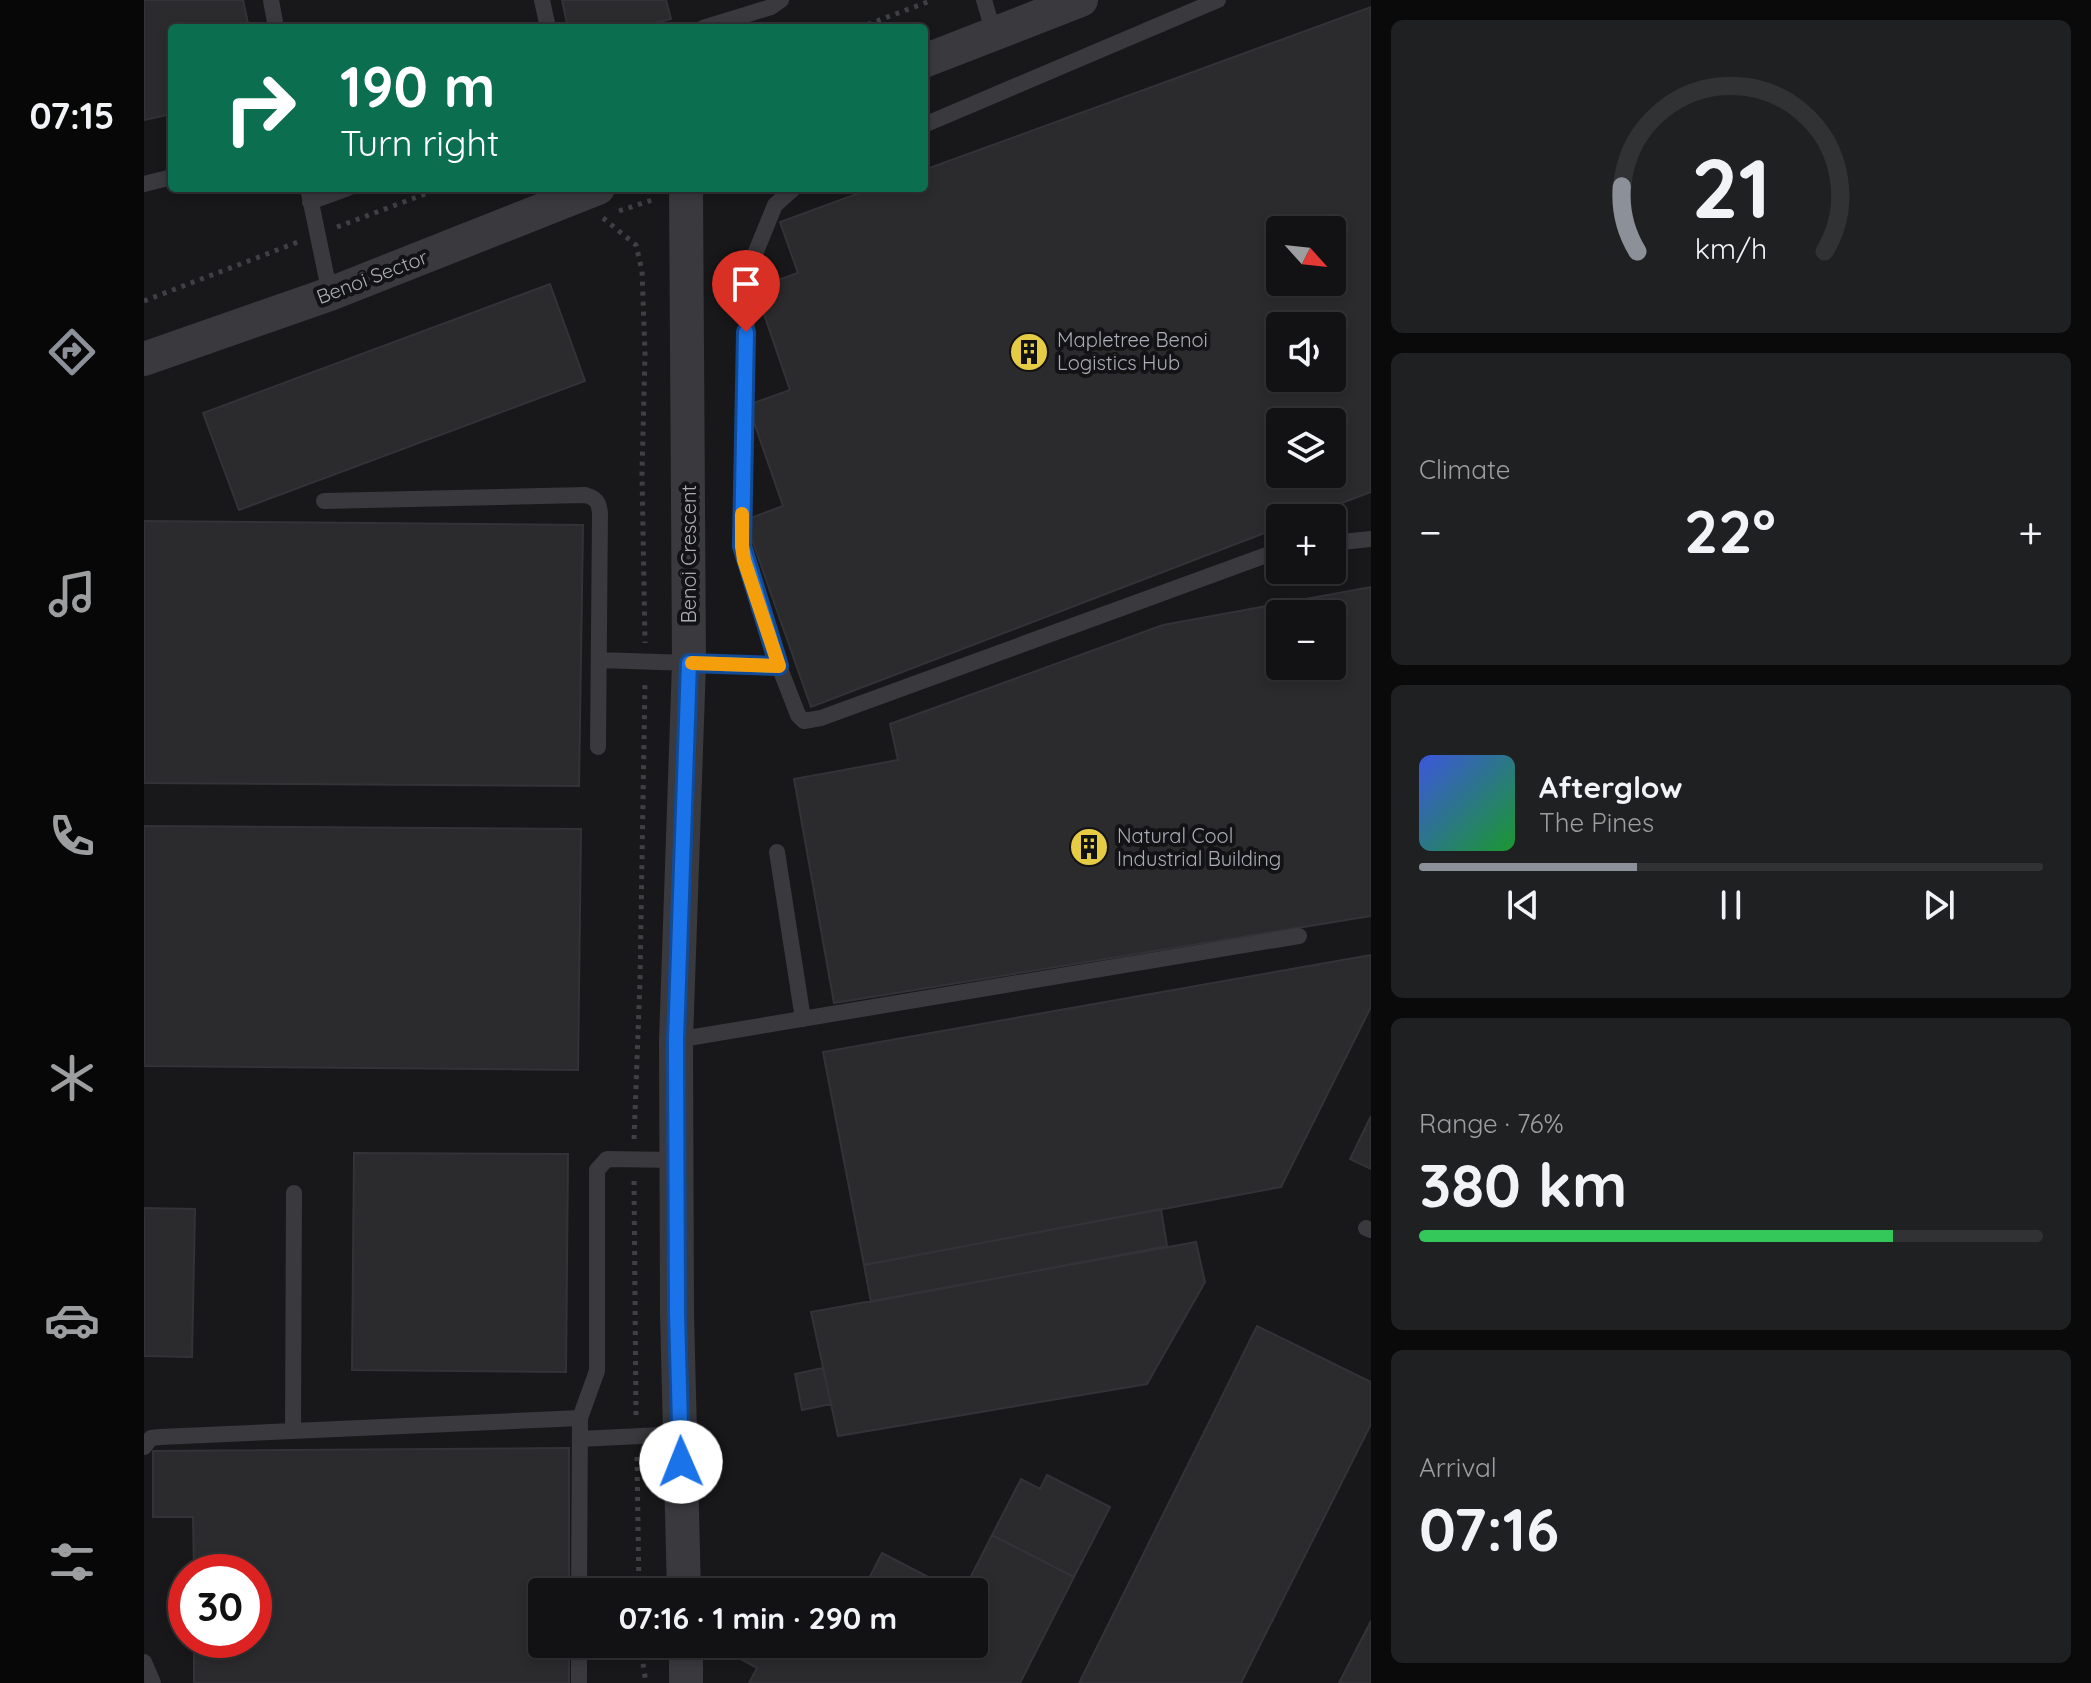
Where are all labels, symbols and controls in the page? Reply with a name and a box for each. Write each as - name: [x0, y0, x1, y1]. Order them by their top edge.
- text: 190 m: [340, 51, 495, 121]
- icon: right: [208, 56, 312, 160]
- text: 07:15: [30, 93, 115, 138]
- text: Turn right: [340, 120, 499, 165]
- text: 21: [1691, 135, 1771, 239]
- north arrow: [1266, 216, 1346, 296]
- map controls: [1266, 216, 1346, 680]
- text: km/h: [1695, 230, 1767, 266]
- street label: Benoi Sector: [313, 244, 431, 309]
- pin: [712, 250, 780, 332]
- icon: arrive: [724, 262, 768, 306]
- button: sound: [1266, 312, 1346, 392]
- icon: directions: [44, 324, 100, 380]
- place label: Mapletree Benoi Logistics Hub: [1057, 327, 1208, 375]
- building icon: Mapletree Benoi Logistics Hub: [1008, 331, 1050, 373]
- button: layers: [1266, 408, 1346, 488]
- text: Climate: [1419, 453, 1510, 486]
- street label: Benoi Crescent: [676, 484, 701, 623]
- text: 22°: [1684, 493, 1776, 568]
- button: +: [1266, 504, 1346, 584]
- text: −: [1419, 504, 1442, 559]
- text: +: [2018, 504, 2043, 559]
- icon: music: [44, 566, 100, 622]
- button: −: [1266, 600, 1346, 680]
- text: Afterglow: [1539, 768, 1682, 806]
- text: The Pines: [1539, 806, 1654, 839]
- icon: phone: [44, 808, 100, 864]
- place label: Natural Cool Industrial Building: [1117, 823, 1281, 871]
- building icon: Natural Cool Industrial Building: [1068, 826, 1110, 868]
- icon: previous: [1501, 883, 1545, 927]
- icon: pause: [1709, 883, 1753, 927]
- icon: next: [1917, 883, 1961, 927]
- icon: climate: [44, 1050, 100, 1106]
- text: Range · 76%: [1419, 1107, 1564, 1140]
- text: 380 km: [1419, 1147, 1627, 1222]
- icon: car: [44, 1292, 100, 1348]
- position arrow: [639, 1420, 723, 1504]
- text: Arrival: [1419, 1451, 1497, 1484]
- text: 07:16: [1419, 1491, 1559, 1566]
- icon: filters: [44, 1534, 100, 1590]
- speed limit sign: 30: [168, 1554, 272, 1658]
- text: 07:16 · 1 min · 290 m: [619, 1599, 897, 1637]

